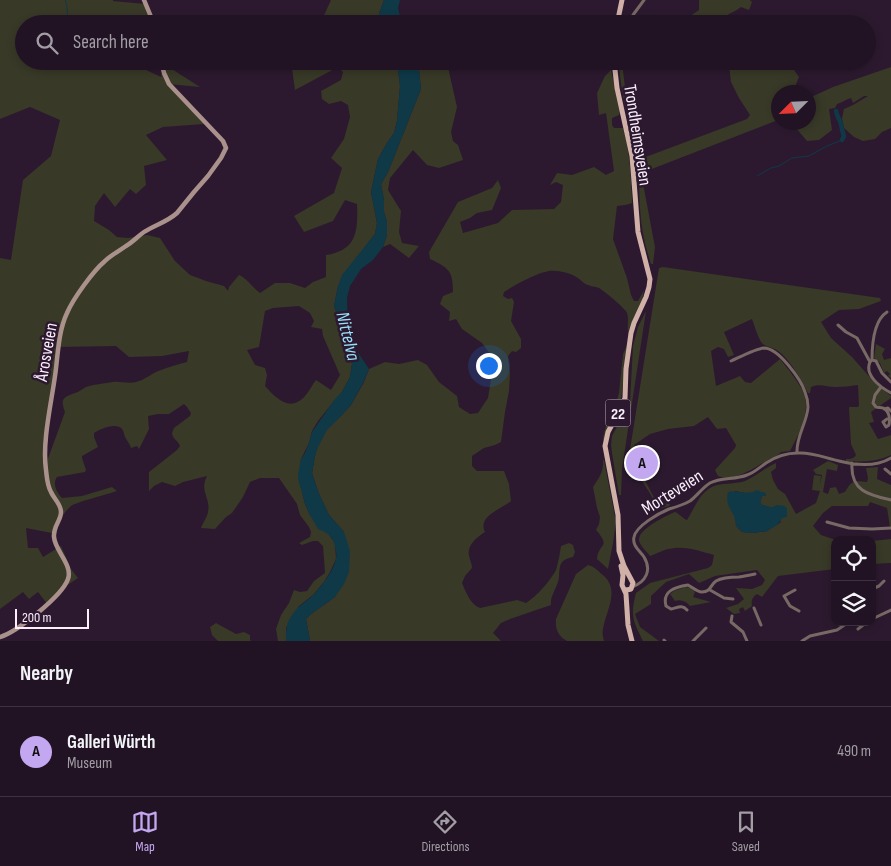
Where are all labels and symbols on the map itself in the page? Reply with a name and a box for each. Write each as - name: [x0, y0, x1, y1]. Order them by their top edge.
- street label: Trondheimsveien: [619, 83, 656, 187]
- north arrow: [771, 85, 816, 130]
- water label: Nittelva: [330, 309, 365, 364]
- street label: Årosveien: [31, 321, 62, 384]
- your location: [476, 353, 502, 379]
- road number: 22: [606, 399, 630, 426]
- pin: A: [626, 444, 658, 482]
- street label: Morteveien: [638, 465, 707, 519]
- scale bar: [15, 606, 89, 629]

